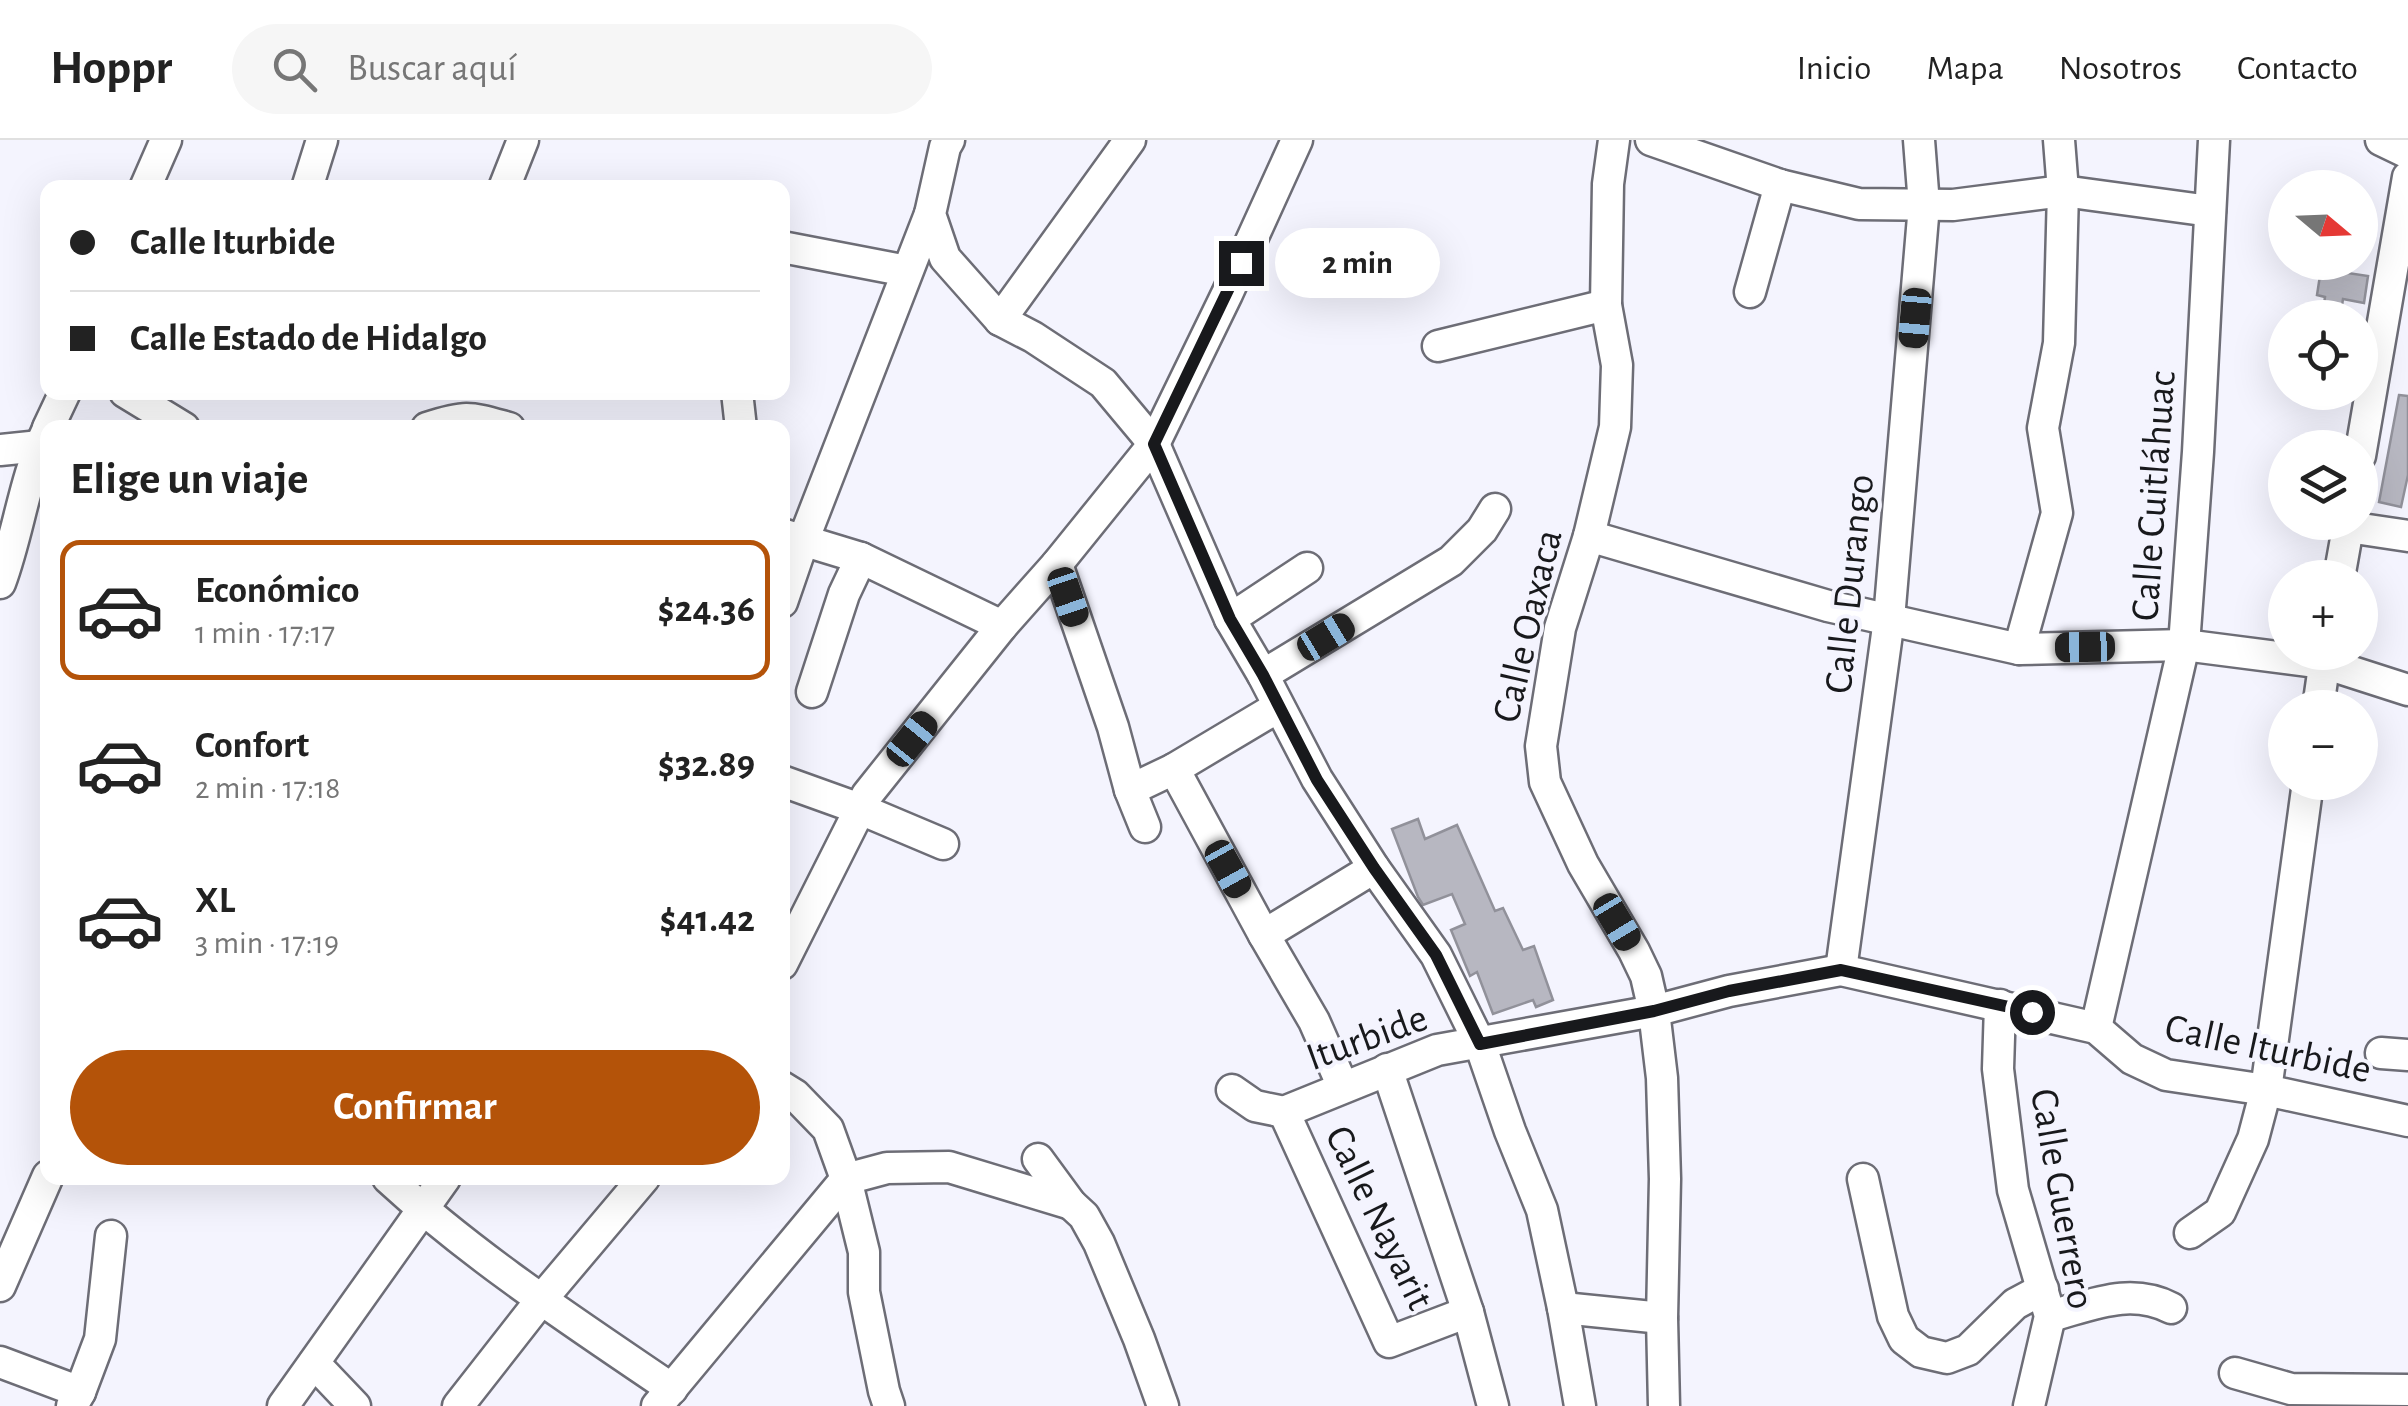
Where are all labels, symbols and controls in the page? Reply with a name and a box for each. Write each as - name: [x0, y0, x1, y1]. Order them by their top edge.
- search box: [232, 24, 932, 114]
- icon: search: [267, 42, 322, 97]
- text: Hoppr: [50, 45, 172, 93]
- text: Buscar aquí: [347, 50, 517, 88]
- text: Inicio: [1797, 51, 1871, 86]
- text: Mapa: [1926, 51, 2004, 86]
- text: Nosotros: [2059, 51, 2182, 86]
- text: Contacto: [2237, 51, 2358, 86]
- north arrow: [2268, 170, 2378, 280]
- map controls: [2268, 170, 2378, 800]
- text: Calle Iturbide: [130, 224, 335, 262]
- callout: 2 min: [1276, 228, 1441, 298]
- route end: [1219, 241, 1264, 286]
- text: 2 min: [1322, 247, 1393, 279]
- car: [1897, 287, 1933, 349]
- button: locate: [2268, 300, 2378, 410]
- text: Calle Estado de Hidalgo: [130, 320, 487, 358]
- street label: Calle Cuitláhuac: [2125, 370, 2183, 622]
- button: layers: [2268, 430, 2378, 540]
- text: Elige un viaje: [70, 457, 309, 502]
- street label: Calle Durango: [1819, 472, 1881, 696]
- street label: Calle Oaxaca: [1486, 526, 1570, 726]
- button: +: [2268, 560, 2378, 670]
- car: [1044, 564, 1092, 630]
- icon: car: [75, 565, 165, 655]
- text: Económico: [195, 572, 359, 610]
- text: $24.36: [657, 591, 755, 629]
- car: [1293, 609, 1359, 665]
- text: 1 min · 17:17: [195, 617, 335, 649]
- car: [2055, 631, 2115, 663]
- button: −: [2268, 690, 2378, 800]
- car: [881, 706, 943, 772]
- icon: car: [75, 720, 165, 810]
- text: Confort: [195, 727, 309, 765]
- text: $32.89: [658, 746, 755, 784]
- text: 2 min · 17:18: [195, 772, 340, 804]
- car: [1200, 835, 1256, 903]
- icon: car: [75, 875, 165, 965]
- text: XL: [195, 882, 235, 920]
- car: [1589, 889, 1645, 955]
- text: $41.42: [659, 901, 755, 939]
- text: 3 min · 17:19: [195, 927, 339, 959]
- route start: [2010, 990, 2055, 1035]
- street label: Iturbide: [1301, 998, 1433, 1078]
- street label: Calle Iturbide: [2161, 1008, 2375, 1090]
- button: Confirmar: [70, 1050, 760, 1165]
- street label: Calle Guerrero: [2023, 1086, 2101, 1312]
- street label: Calle Nayarit: [1318, 1120, 1441, 1316]

